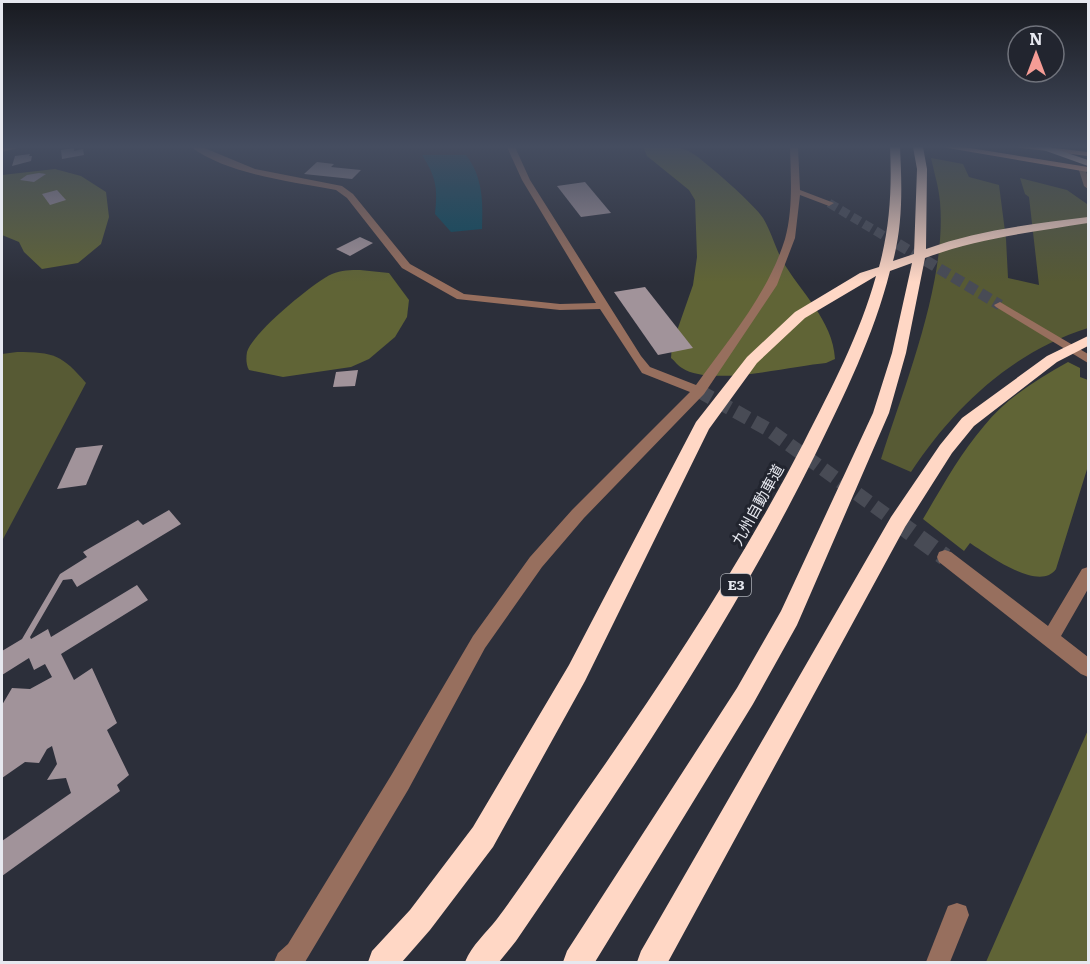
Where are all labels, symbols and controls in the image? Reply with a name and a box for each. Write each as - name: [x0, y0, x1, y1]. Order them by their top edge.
- north arrow: [1006, 24, 1066, 84]
- text: N: [1029, 26, 1043, 50]
- street label: 九州自動車道: [725, 459, 789, 549]
- road number: E3: [721, 574, 751, 596]

